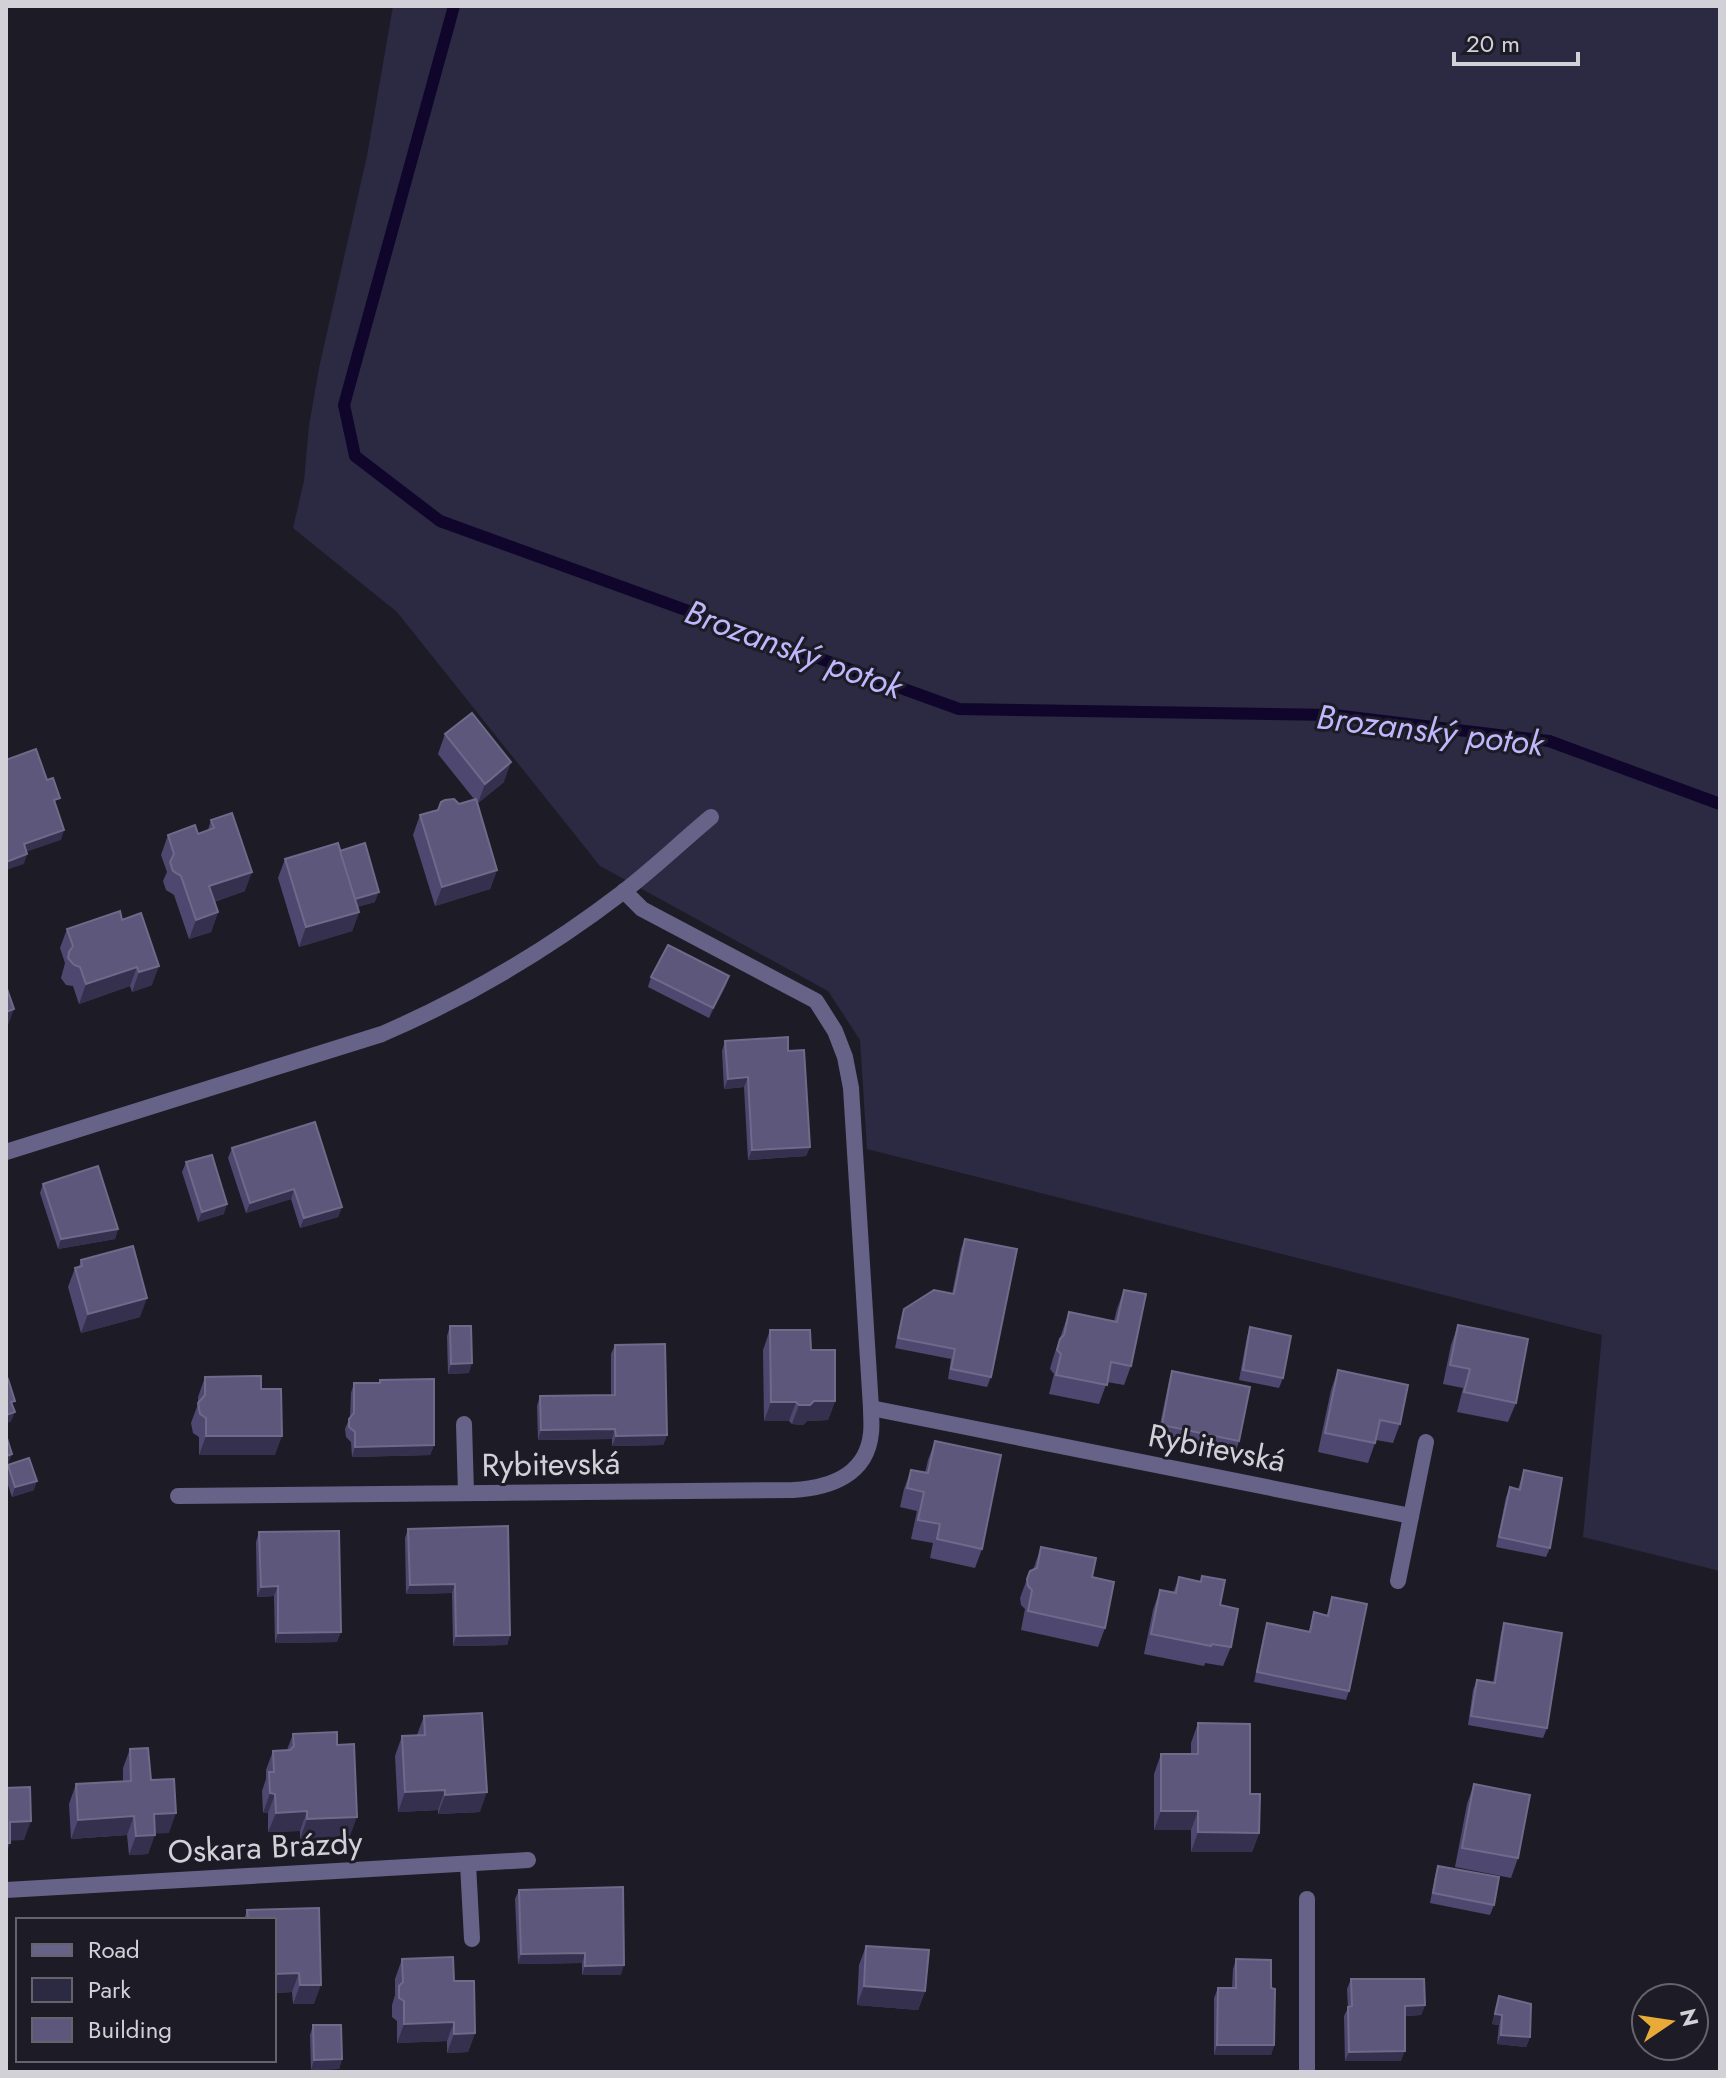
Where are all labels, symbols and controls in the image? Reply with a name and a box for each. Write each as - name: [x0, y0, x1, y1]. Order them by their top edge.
- scale bar: [1454, 16, 1578, 66]
- text: 20 m: [1466, 26, 1520, 61]
- water label: Brozanský potok: [678, 587, 911, 712]
- water label: Brozanský potok: [1314, 692, 1548, 769]
- street label: Rybitevská: [1144, 1412, 1290, 1484]
- street label: Rybitevská: [481, 1440, 621, 1488]
- street label: Oskara Brázdy: [166, 1819, 364, 1875]
- legend: [16, 1918, 276, 2062]
- text: Road: [88, 1932, 140, 1967]
- text: Park: [88, 1972, 131, 2007]
- north arrow: [1630, 1982, 1710, 2062]
- text: N: [1672, 2005, 1707, 2030]
- text: Building: [88, 2012, 172, 2047]

